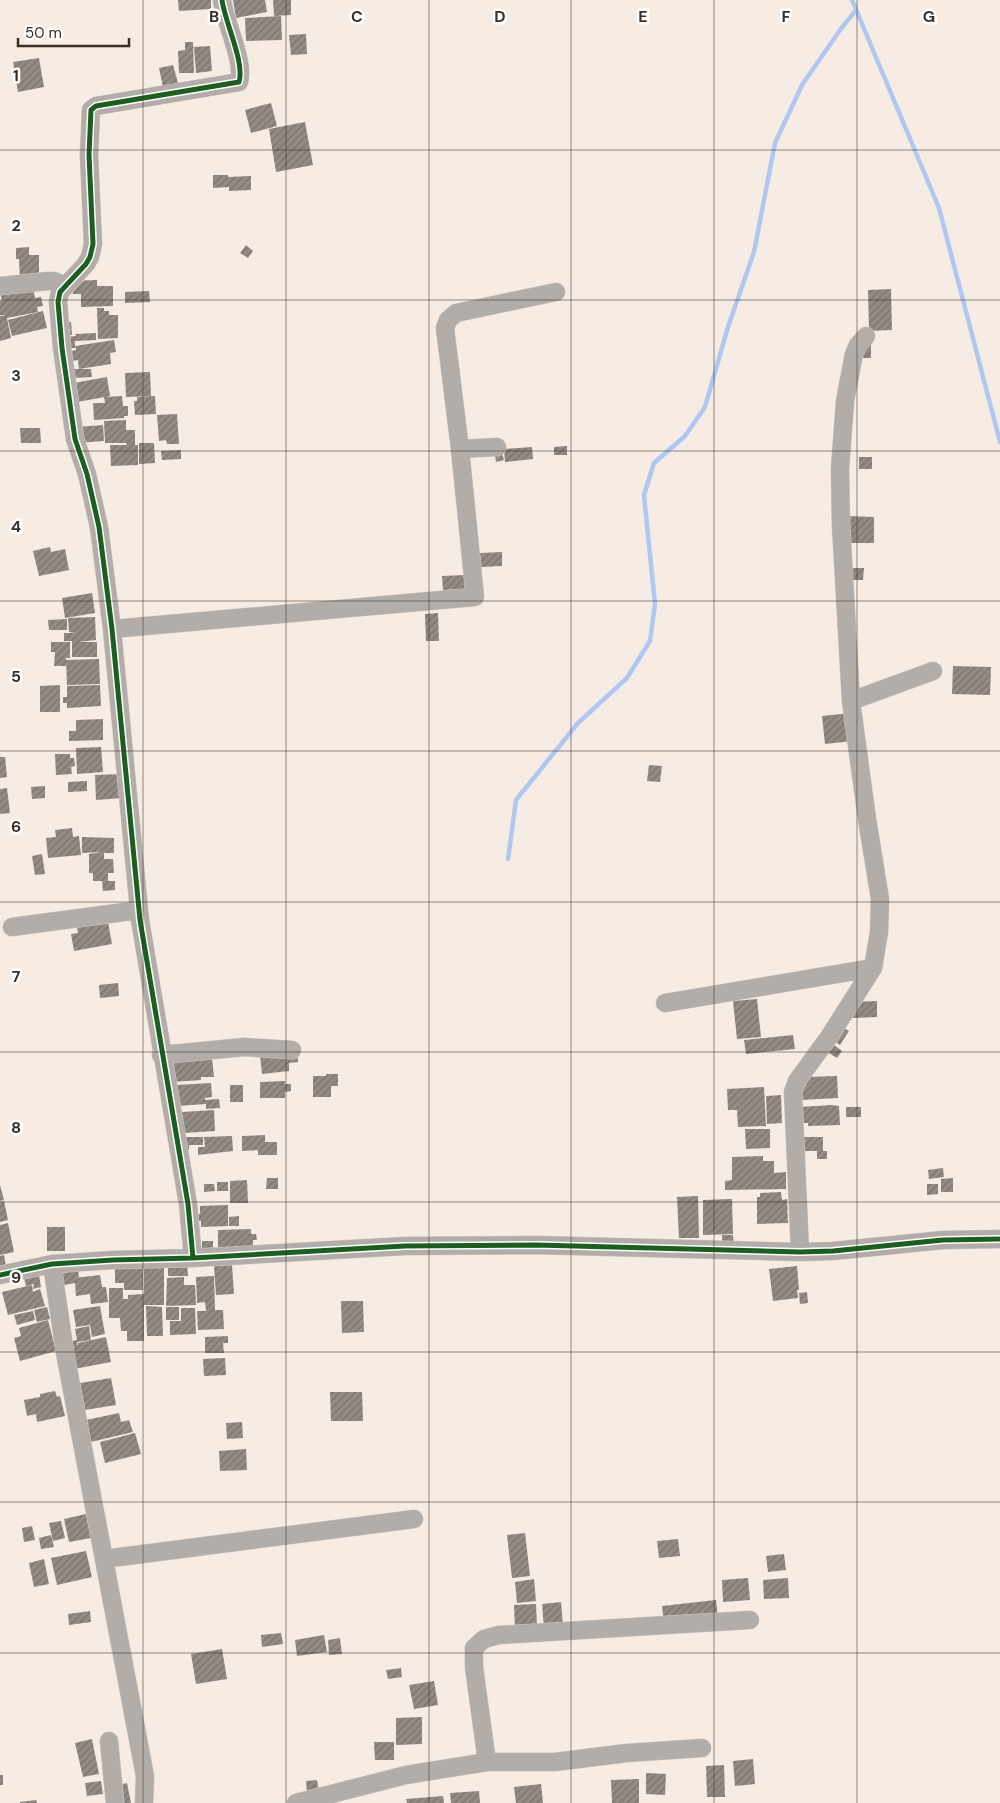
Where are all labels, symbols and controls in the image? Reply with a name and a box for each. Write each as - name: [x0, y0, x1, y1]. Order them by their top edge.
- text: B: [209, 6, 219, 27]
- text: C: [351, 6, 363, 27]
- text: D: [494, 6, 506, 27]
- text: E: [638, 6, 648, 27]
- text: F: [782, 6, 791, 27]
- text: G: [923, 6, 935, 27]
- scale bar: [18, 15, 129, 47]
- text: 50 m: [25, 23, 62, 43]
- text: 1: [13, 65, 19, 86]
- text: 2: [11, 215, 21, 236]
- text: 3: [11, 365, 21, 386]
- text: 4: [11, 516, 21, 537]
- text: 5: [11, 666, 21, 687]
- text: 6: [11, 816, 21, 837]
- text: 7: [12, 966, 21, 987]
- text: 8: [11, 1117, 21, 1138]
- text: 9: [11, 1267, 21, 1288]

